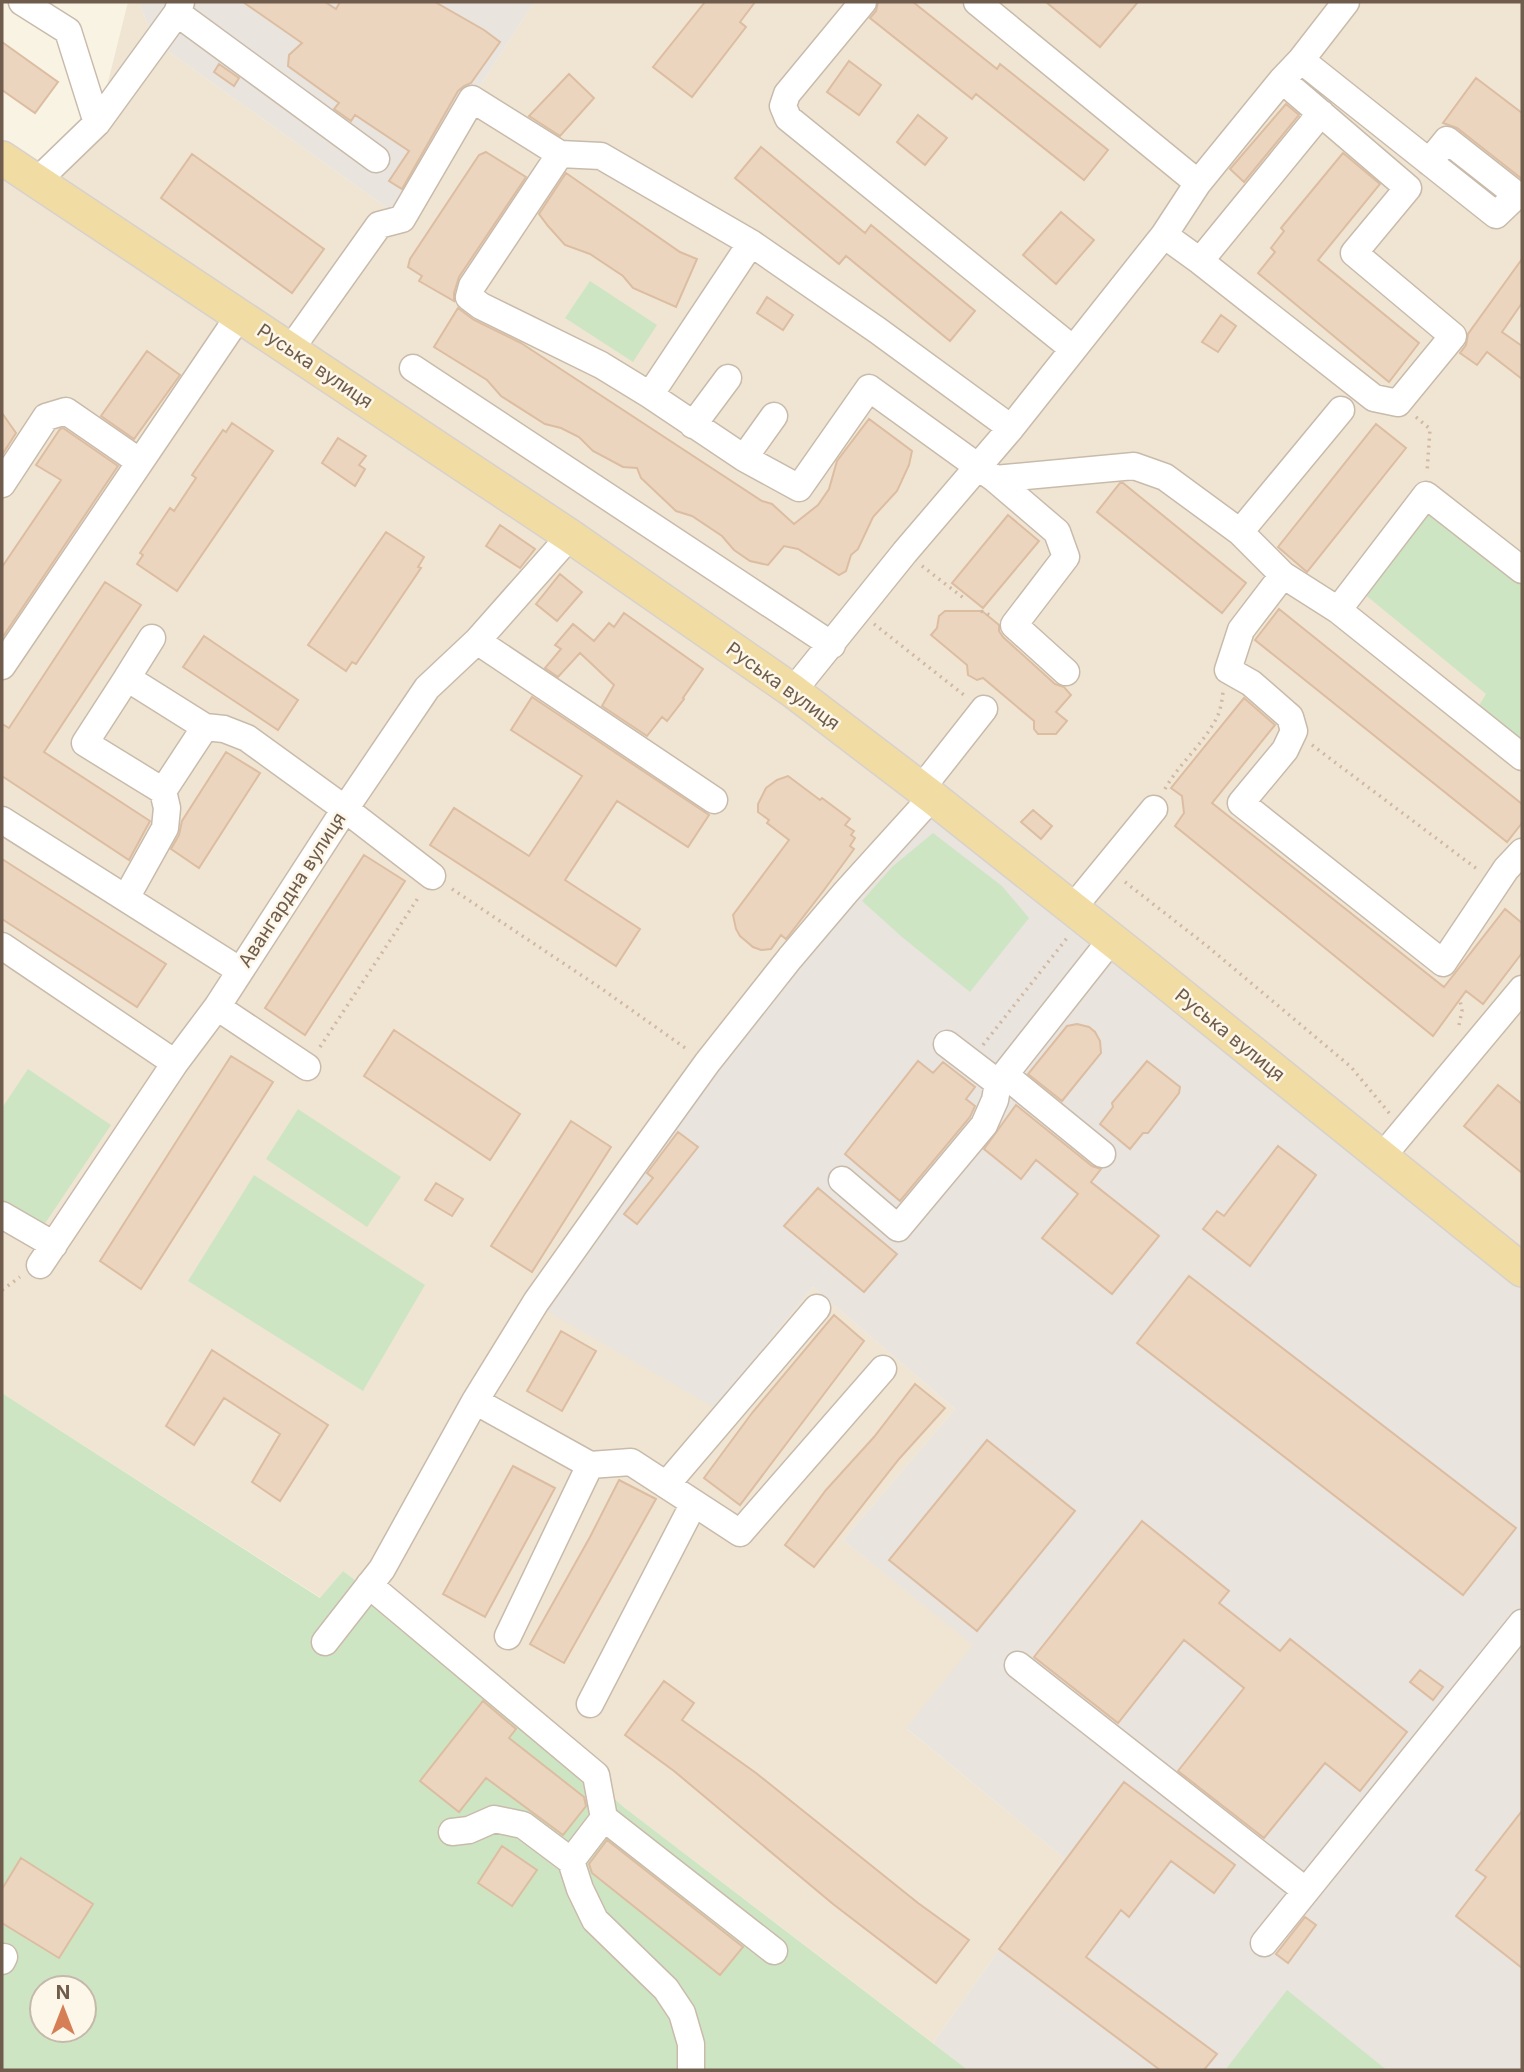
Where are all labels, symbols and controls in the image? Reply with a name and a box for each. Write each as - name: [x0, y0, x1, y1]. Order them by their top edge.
- street label: Руська вулиця: [253, 319, 377, 413]
- street label: Руська вулиця: [722, 637, 844, 735]
- street label: Авангардна вулиця: [233, 808, 351, 972]
- street label: Руська вулиця: [1170, 984, 1290, 1086]
- north arrow: [28, 1974, 98, 2044]
- text: N: [56, 1981, 70, 2004]

